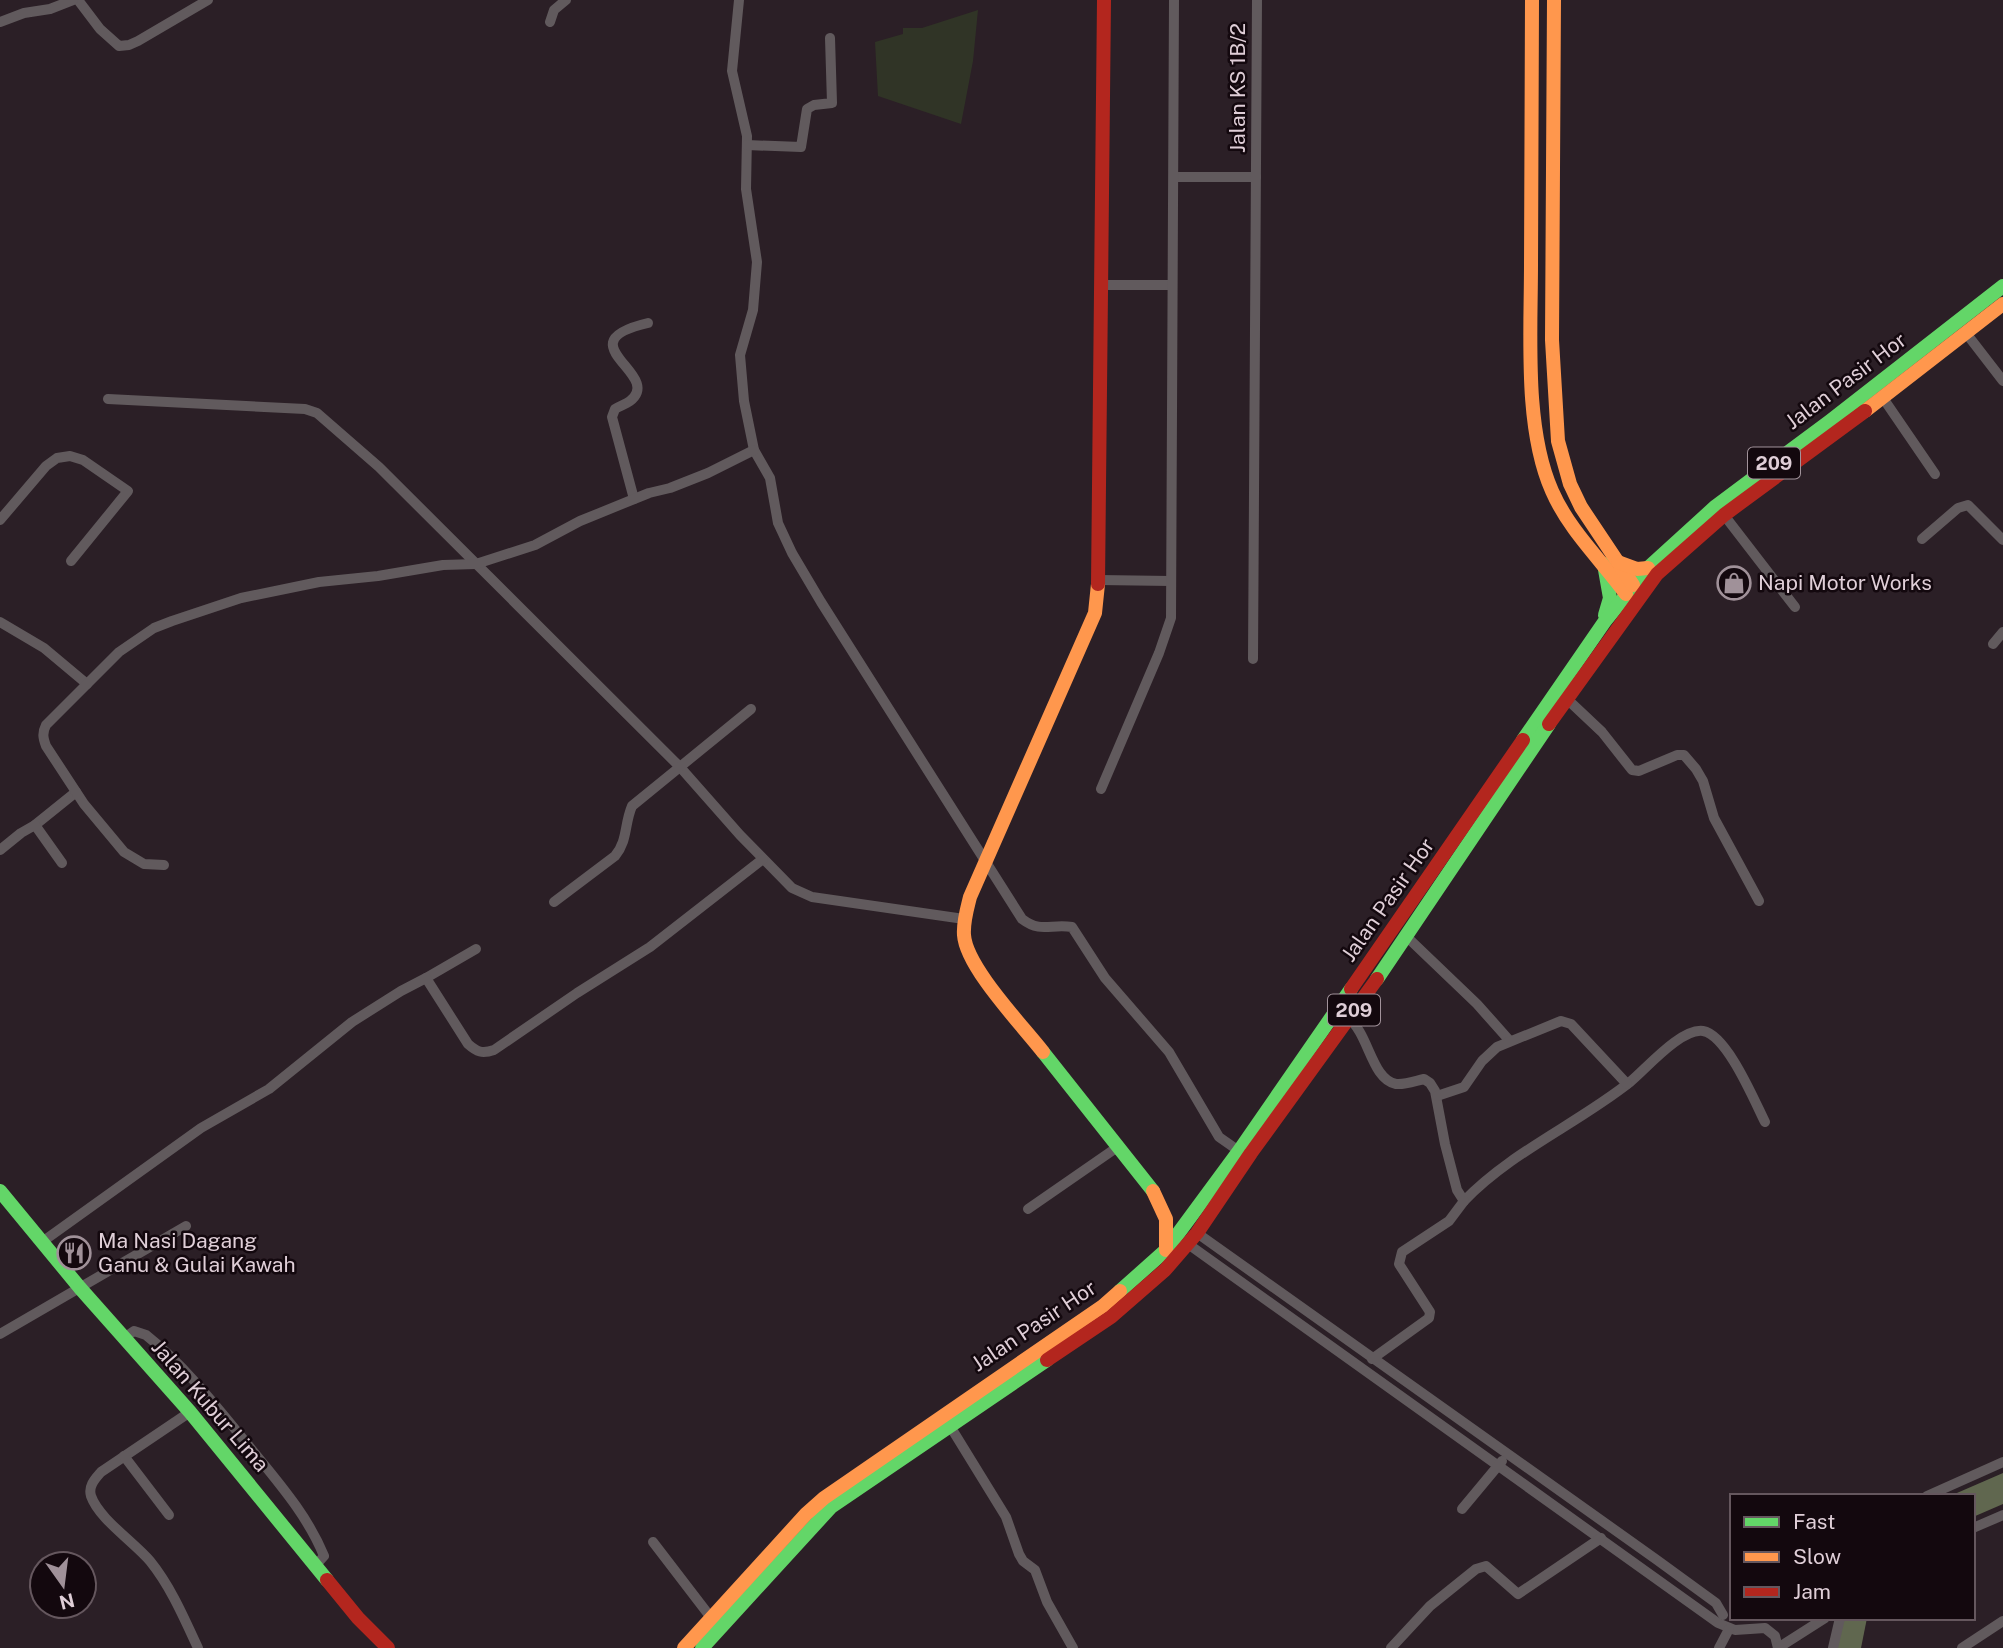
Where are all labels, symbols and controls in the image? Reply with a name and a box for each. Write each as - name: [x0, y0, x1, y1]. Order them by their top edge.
- street label: Jalan KS 1B/2: [1225, 23, 1250, 153]
- street label: Jalan Pasir Hor: [1780, 327, 1911, 434]
- road number: 209: [1748, 447, 1800, 478]
- shop icon: Napi Motor Works: [1715, 564, 1753, 602]
- place label: Napi Motor Works: [1758, 570, 1932, 595]
- street label: Jalan Pasir Hor: [1336, 833, 1439, 966]
- road number: 209: [1328, 994, 1380, 1026]
- place label: Ma Nasi Dagang Ganu & Gulai Kawah: [98, 1228, 296, 1277]
- restaurant icon: Ma Nasi Dagang Ganu & Gulai Kawah: [55, 1234, 93, 1272]
- street label: Jalan Pasir Hor: [967, 1275, 1101, 1376]
- street label: Jalan Kubur Lima: [146, 1335, 274, 1477]
- legend: [1730, 1494, 1975, 1620]
- text: Fast: [1793, 1509, 1835, 1534]
- text: Slow: [1793, 1544, 1841, 1569]
- north arrow: [28, 1550, 98, 1620]
- text: Jam: [1793, 1579, 1831, 1604]
- text: N: [57, 1589, 77, 1614]

